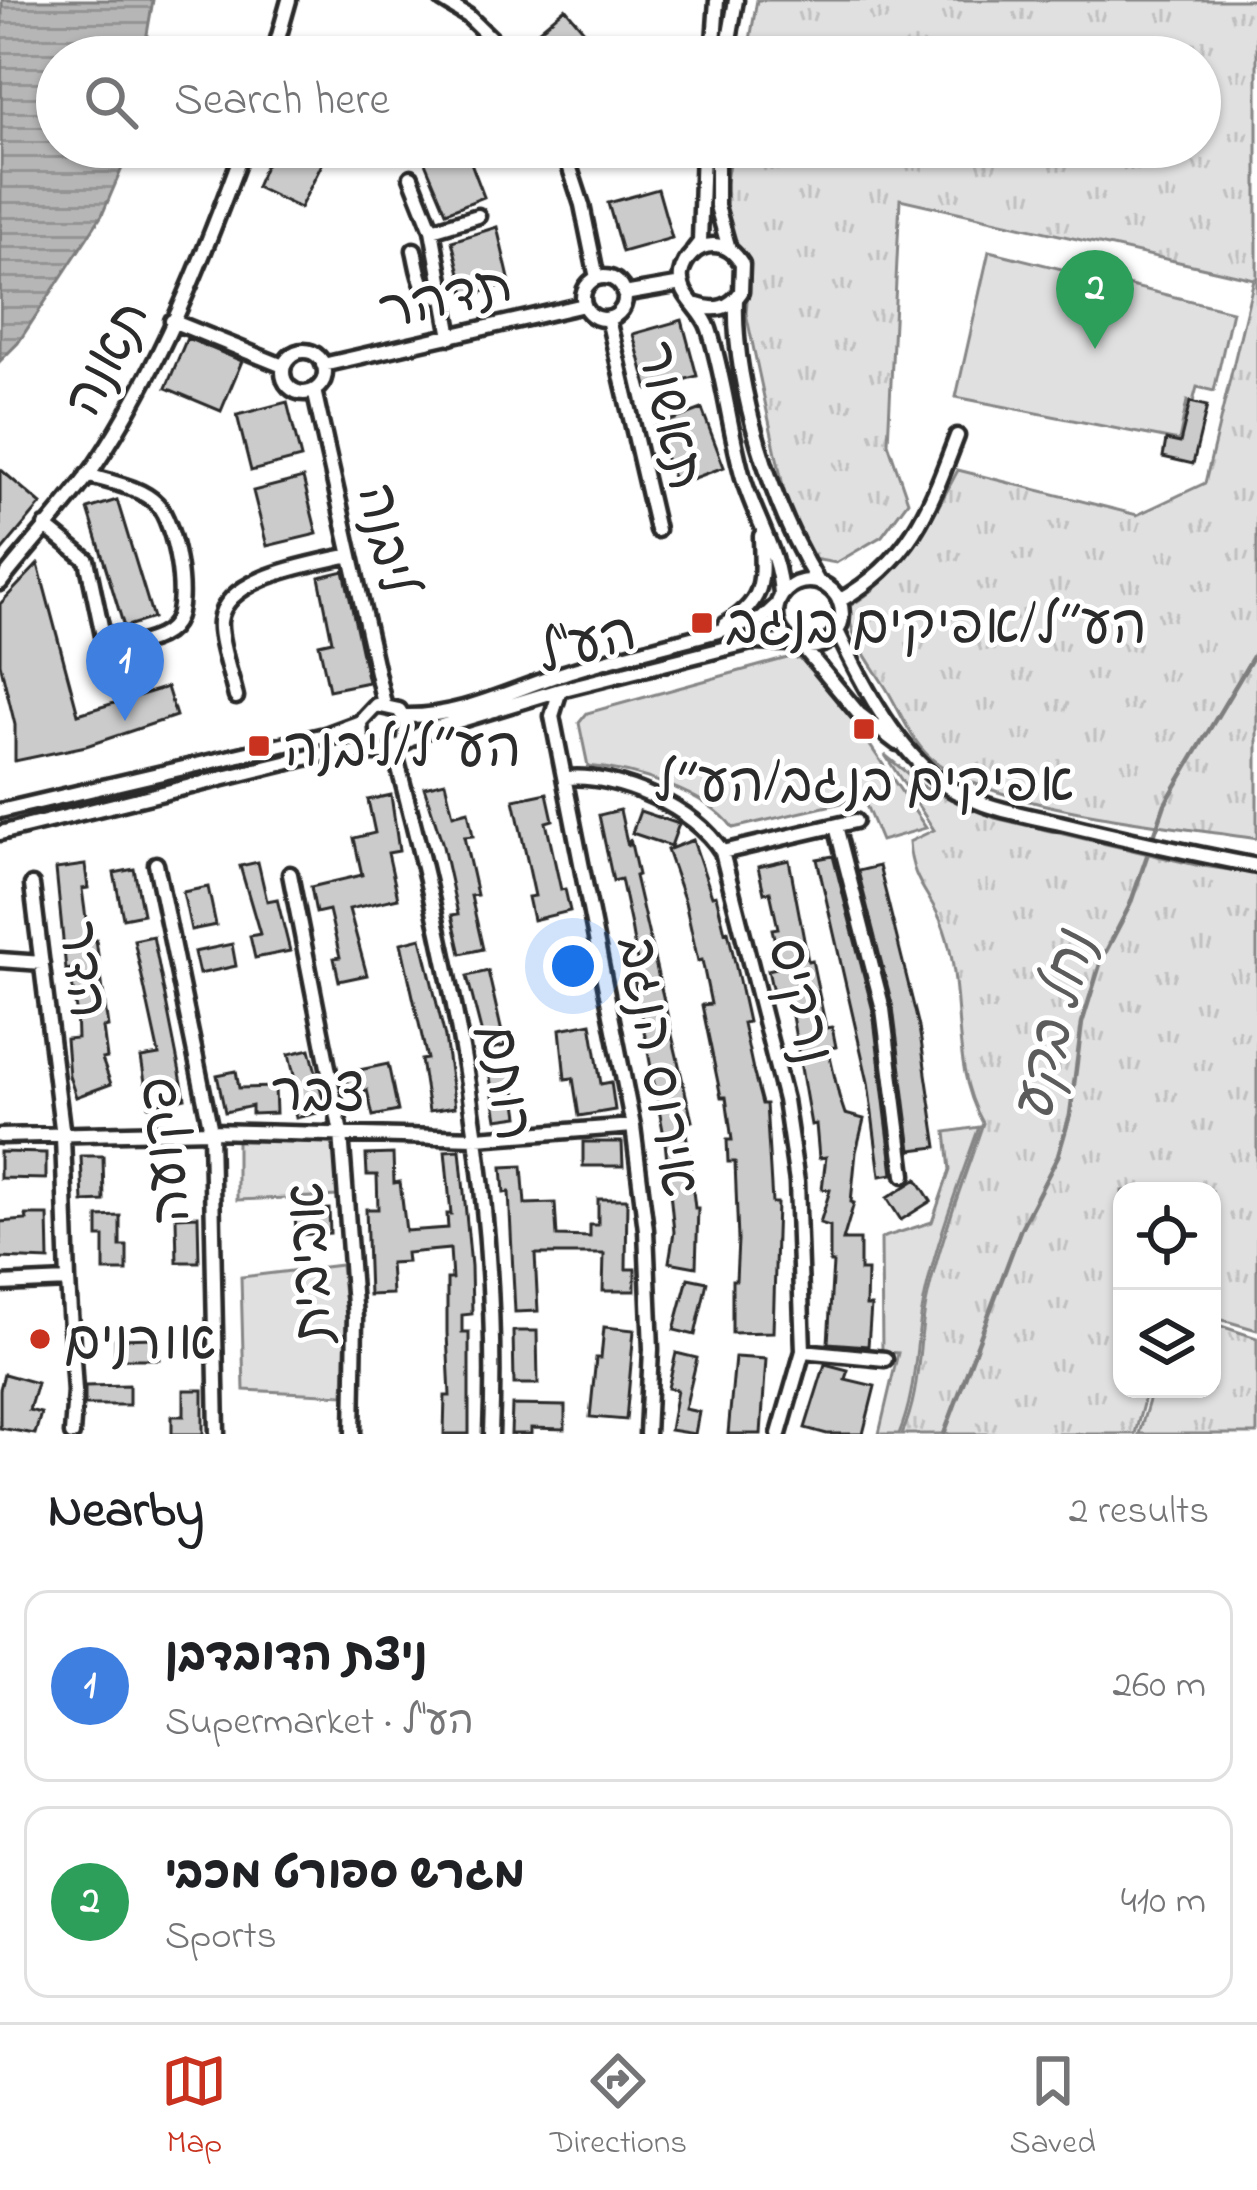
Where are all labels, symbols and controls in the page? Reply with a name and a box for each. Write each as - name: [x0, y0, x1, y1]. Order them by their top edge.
- search box: [36, 36, 1221, 168]
- icon: search: [78, 69, 144, 135]
- text: Search here: [174, 69, 390, 135]
- street label: תדהר: [372, 248, 521, 354]
- pin: 2: [1056, 250, 1134, 349]
- street label: תאנה: [47, 287, 174, 432]
- street label: תאשור: [612, 334, 722, 498]
- street label: ליבנה: [333, 477, 433, 604]
- place label: הע״ל/אפיקים בנגב: [726, 590, 1147, 668]
- street label: הע"ל: [529, 596, 646, 697]
- marker: הע״ל/אפיקים בנגב: [689, 610, 715, 636]
- pin: 1: [86, 622, 164, 721]
- place label: הע״ל/ליבנה: [283, 713, 521, 791]
- marker: אפיקים בנגב/הע״ל: [851, 716, 877, 742]
- marker: הע״ל/ליבנה: [246, 733, 272, 759]
- place label: אפיקים בנגב/הע״ל: [654, 748, 1074, 826]
- street label: הדר: [34, 917, 124, 1023]
- water label: נחל בקע: [994, 921, 1122, 1131]
- street label: נרקיס: [744, 930, 850, 1073]
- street label: אירוס הנגב: [594, 931, 716, 1203]
- your location: [543, 936, 603, 996]
- street label: רותם: [454, 1019, 550, 1147]
- street label: צבר: [270, 1057, 366, 1137]
- street label: פקועה: [121, 1073, 214, 1228]
- street label: אביבית: [270, 1179, 356, 1347]
- map controls: [1113, 1182, 1221, 1398]
- button: locate: [1113, 1182, 1221, 1290]
- button: layers: [1113, 1290, 1221, 1398]
- place label: אורנים: [64, 1306, 217, 1384]
- marker: אורנים: [27, 1326, 53, 1352]
- text: Nearby: [48, 1475, 204, 1550]
- text: 2 results: [1069, 1484, 1209, 1541]
- text: ניצת הדובדבן: [165, 1625, 428, 1691]
- text: 1: [84, 1658, 96, 1715]
- text: 260 m: [1113, 1658, 1206, 1715]
- text: Supermarket · הע"ל: [165, 1695, 474, 1752]
- text: מגרש ספורט מכבי: [165, 1843, 525, 1909]
- text: 2: [80, 1874, 100, 1931]
- text: 410 m: [1121, 1874, 1206, 1931]
- text: Sports: [165, 1909, 277, 1966]
- tab: Map: [161, 2048, 227, 2168]
- tab: Directions: [550, 2048, 687, 2168]
- tab: Saved: [1010, 2048, 1096, 2168]

